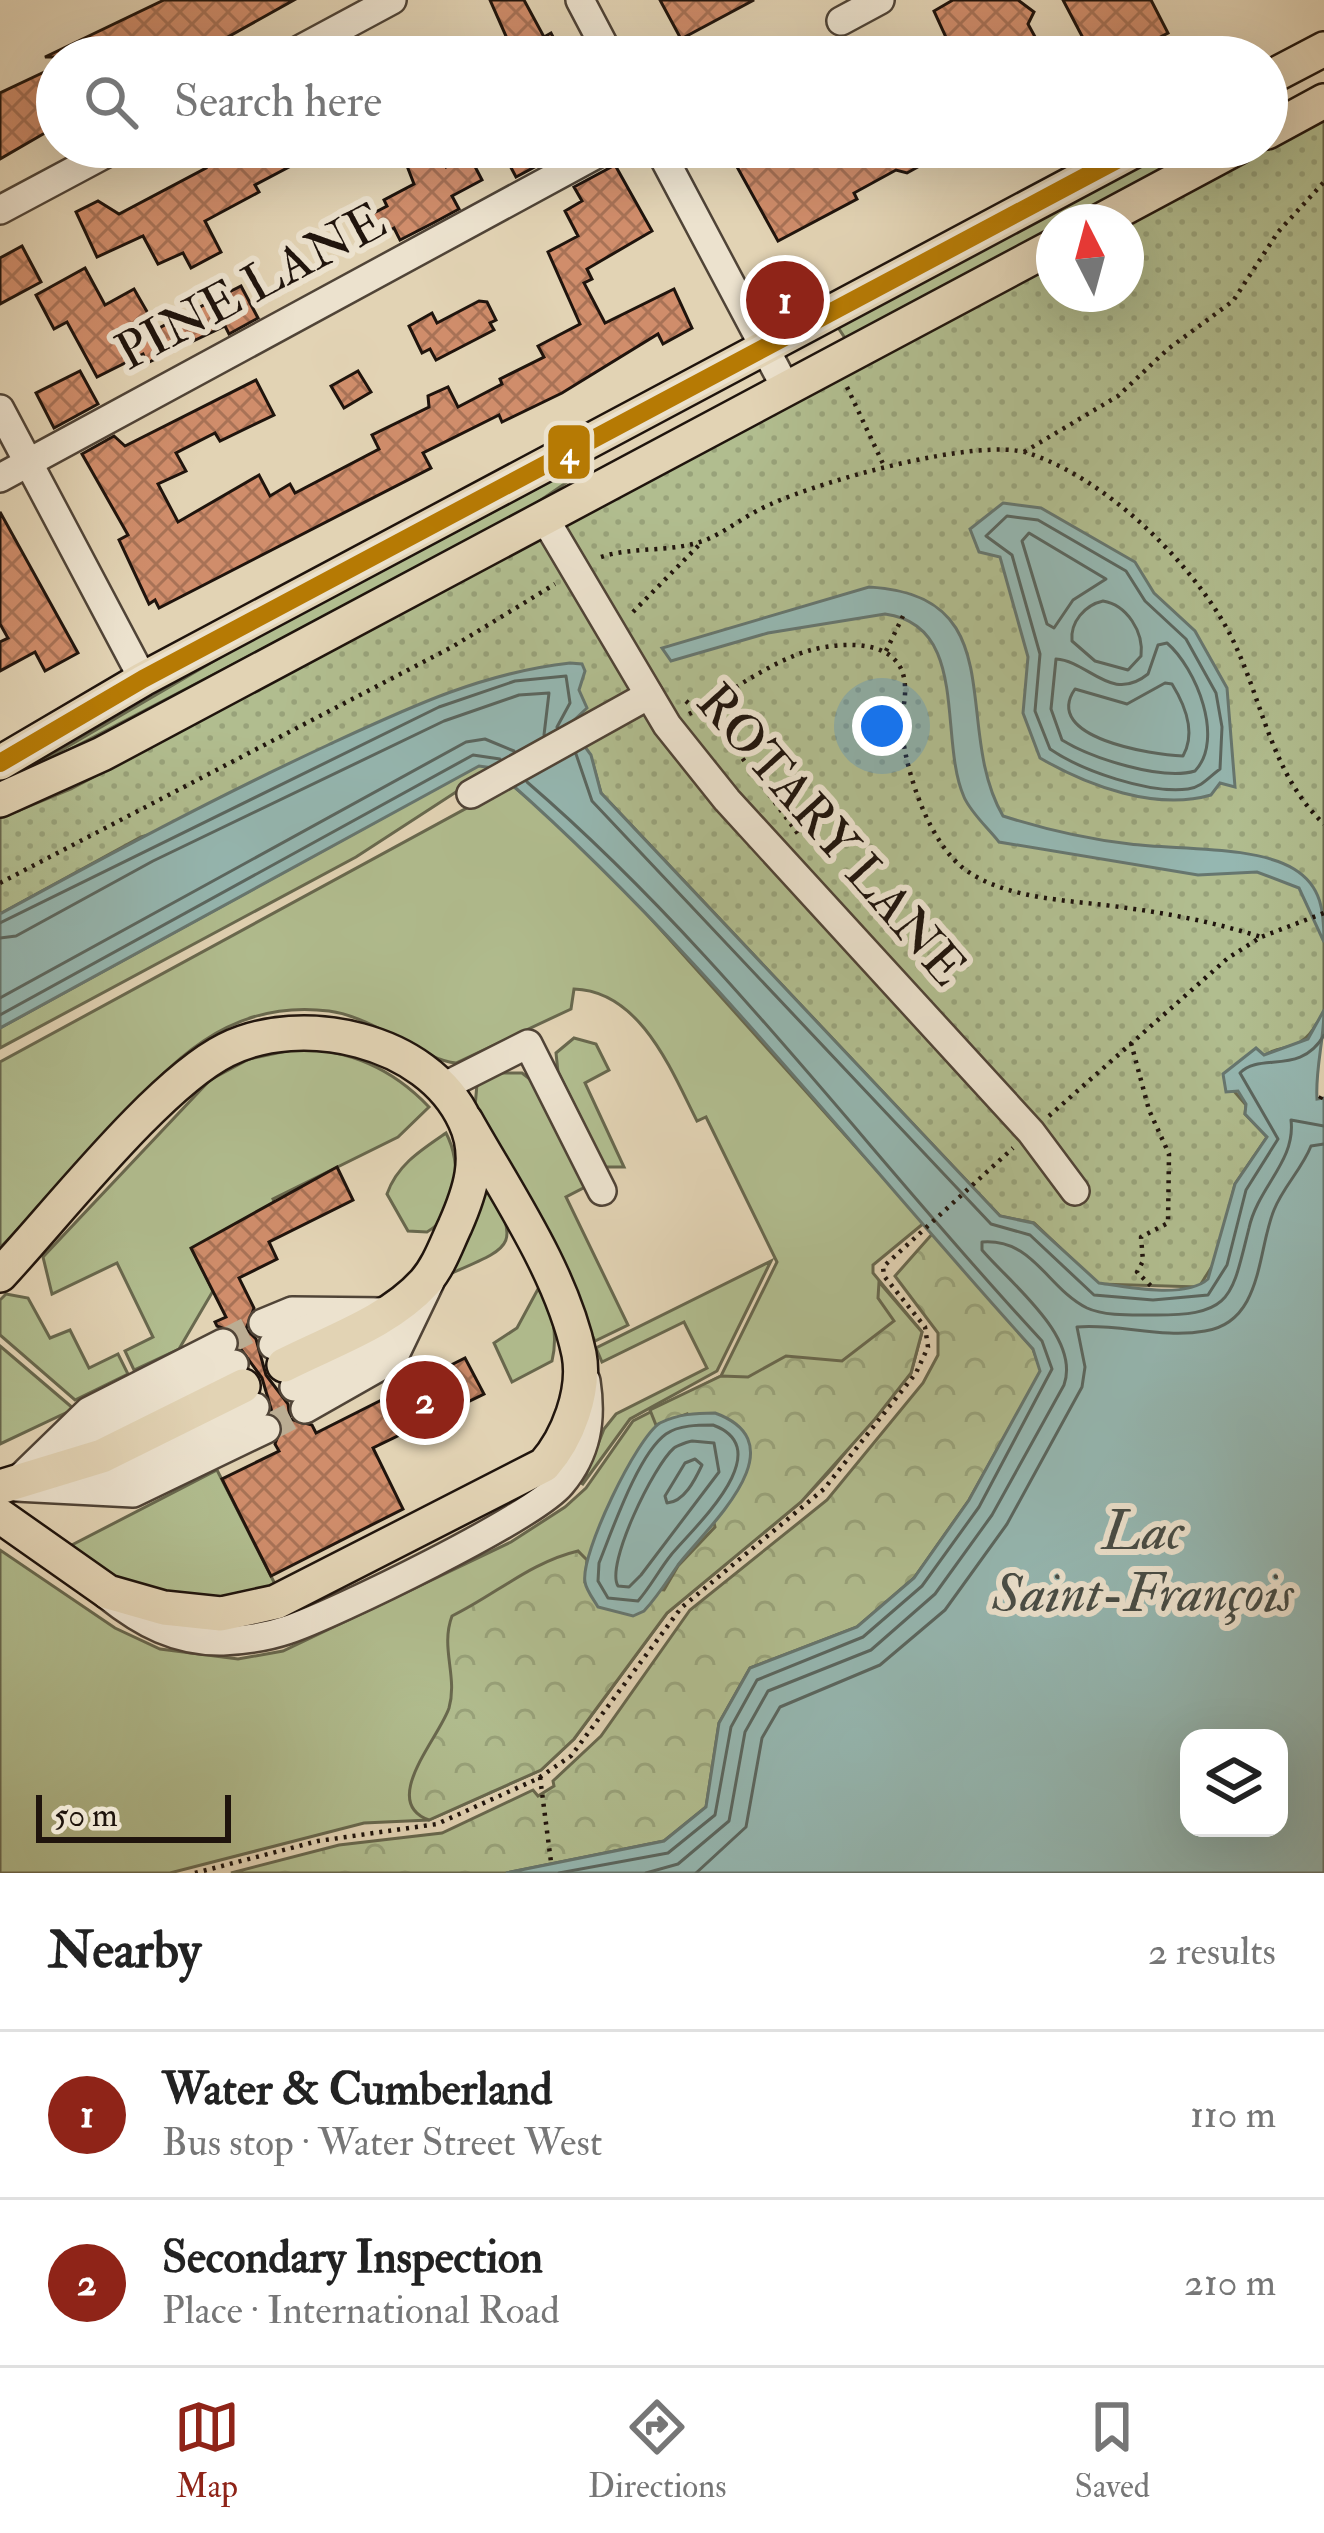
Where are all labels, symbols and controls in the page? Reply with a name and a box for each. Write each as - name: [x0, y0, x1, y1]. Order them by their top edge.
- search box: [36, 36, 1288, 168]
- icon: search: [78, 69, 144, 135]
- text: Search here: [174, 74, 382, 130]
- street label: PINE LANE: [105, 189, 397, 385]
- north arrow: [1036, 204, 1144, 312]
- pin: 1: [746, 255, 824, 345]
- line badge: 4: [546, 423, 592, 481]
- text: 4: [559, 433, 580, 474]
- street label: ROTARY LANE: [682, 671, 980, 999]
- your location: [852, 696, 912, 756]
- pin: 2: [386, 1355, 464, 1445]
- water label: Lac Saint-François: [991, 1498, 1295, 1628]
- map controls: [1180, 1729, 1288, 1837]
- button: layers: [1180, 1729, 1288, 1837]
- scale bar: [36, 1789, 231, 1842]
- text: 50 m: [54, 1795, 118, 1836]
- text: Nearby: [48, 1919, 201, 1983]
- text: 2 results: [1148, 1927, 1276, 1976]
- text: Water & Cumberland: [162, 2062, 552, 2118]
- text: 1: [80, 2090, 94, 2139]
- text: 110 m: [1190, 2090, 1276, 2139]
- text: Bus stop · Water Street West: [162, 2118, 602, 2167]
- text: Secondary Inspection: [162, 2230, 543, 2286]
- text: 2: [77, 2258, 97, 2307]
- text: 210 m: [1184, 2258, 1276, 2307]
- text: Place · International Road: [162, 2286, 560, 2335]
- tab: Map: [174, 2394, 240, 2507]
- tab: Directions: [588, 2394, 727, 2507]
- tab: Saved: [1075, 2394, 1150, 2507]

